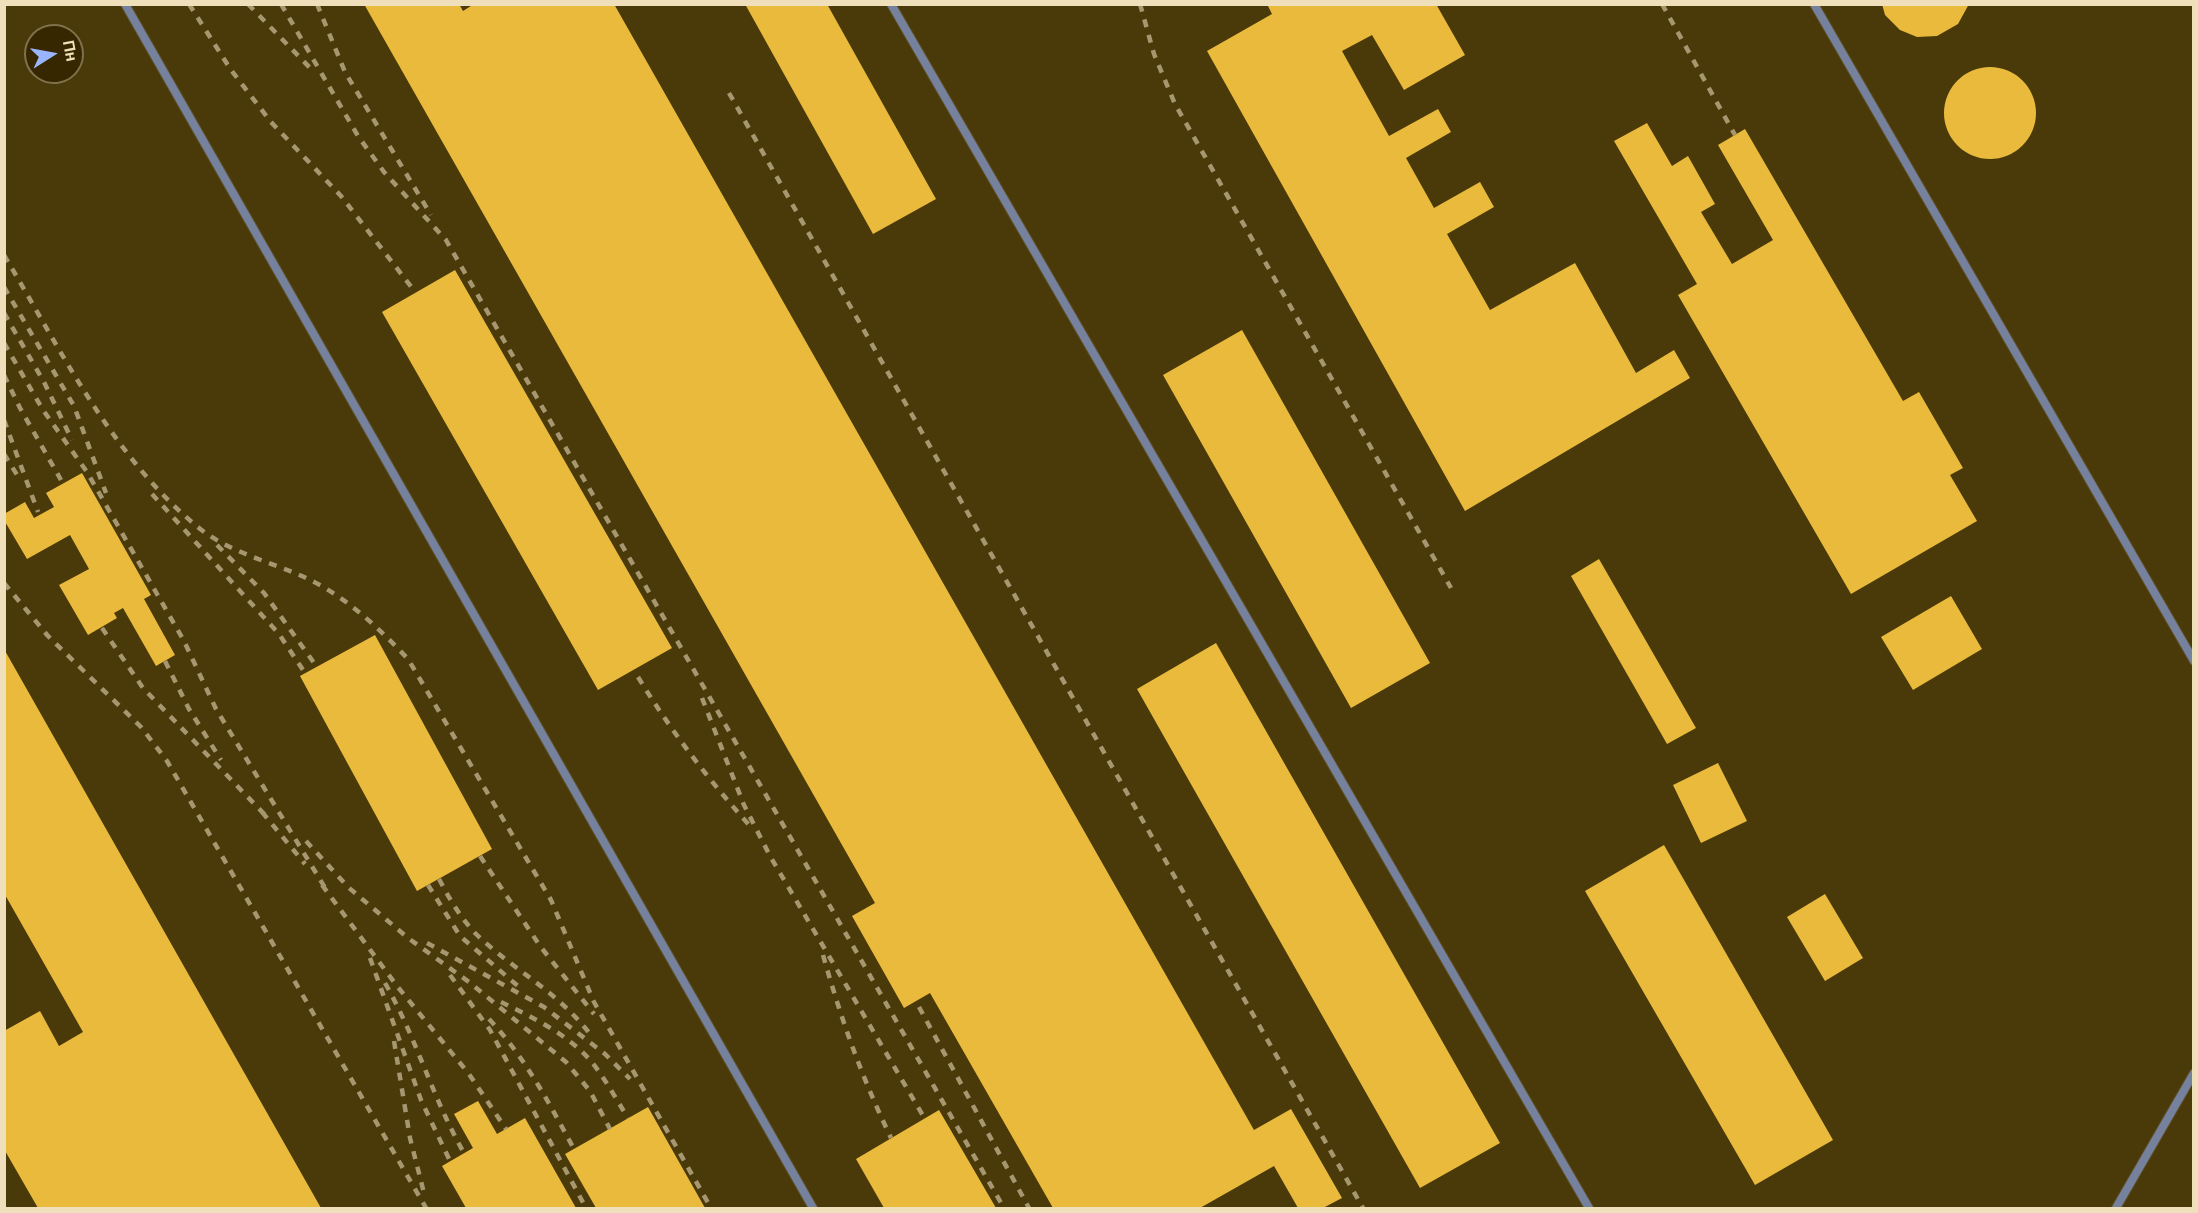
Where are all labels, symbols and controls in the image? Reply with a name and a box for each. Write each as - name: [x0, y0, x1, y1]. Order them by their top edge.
- north arrow: [24, 24, 84, 84]
- text: Пн: [59, 39, 82, 63]

